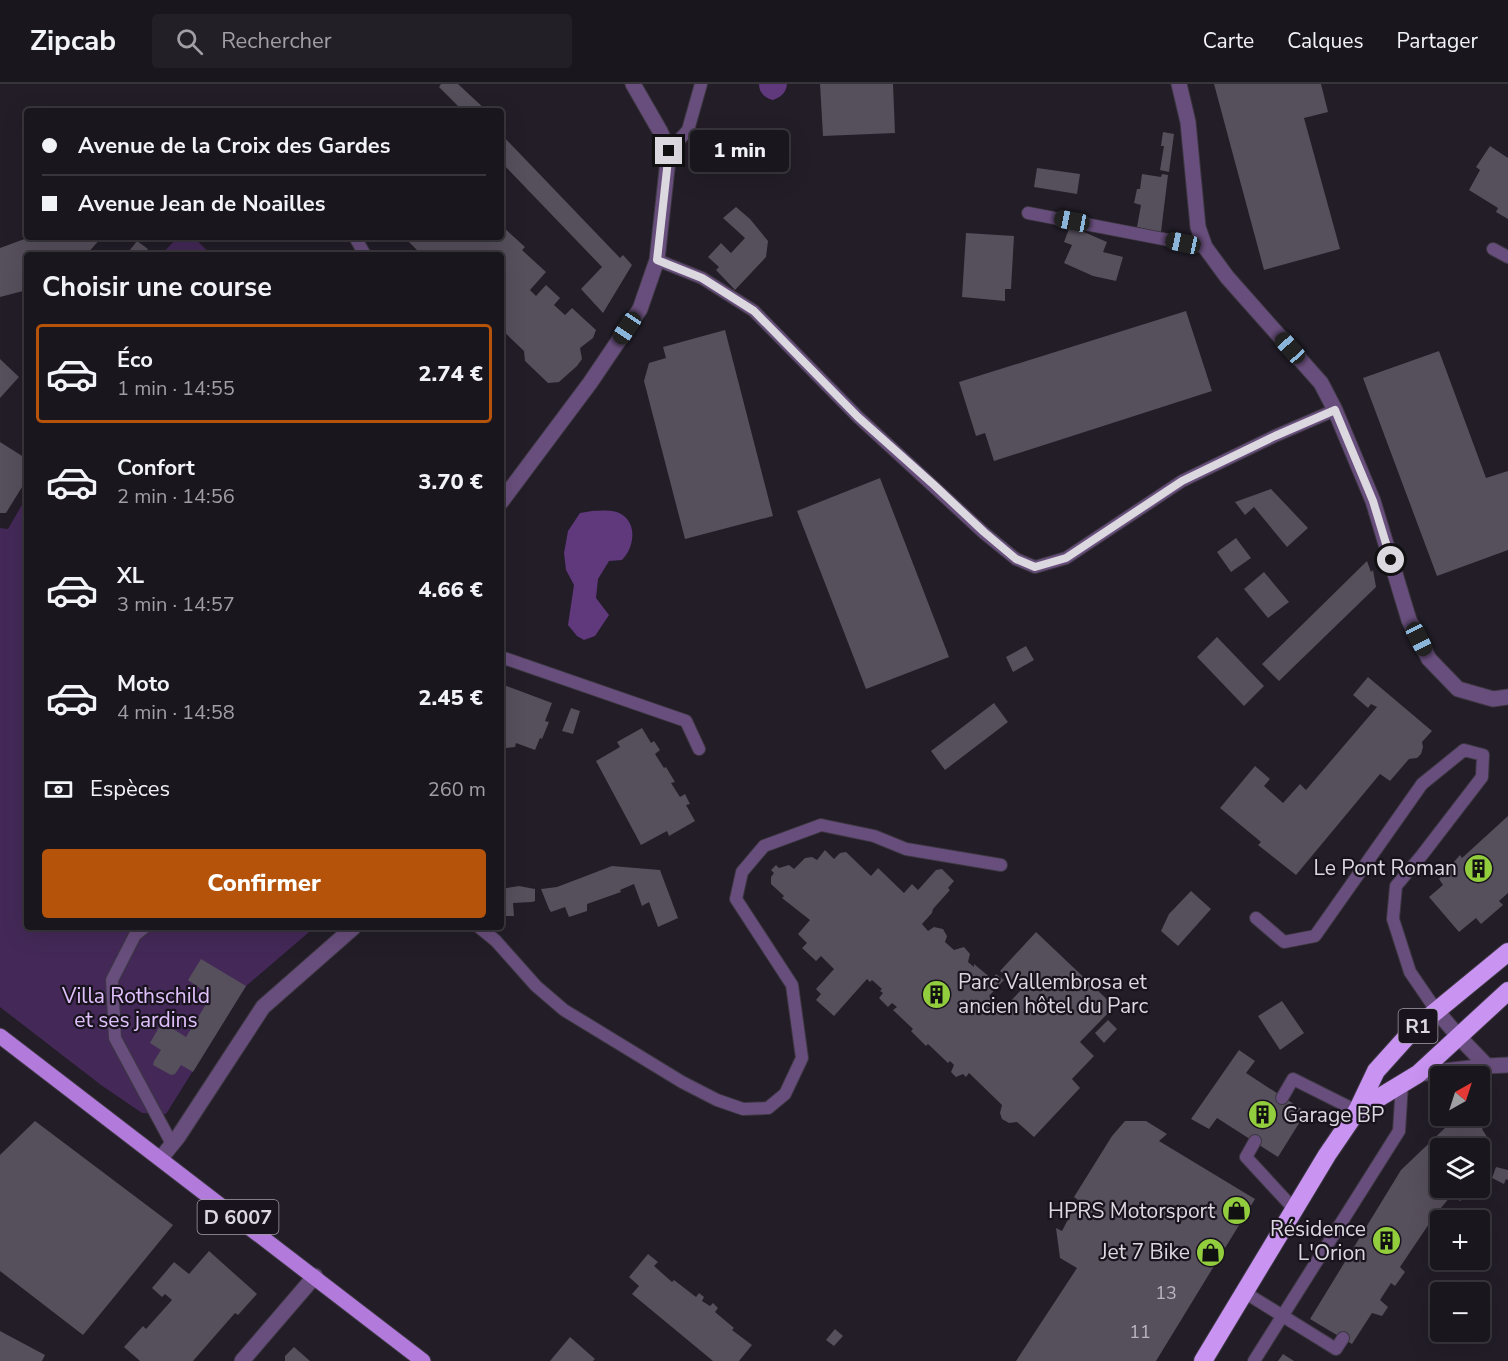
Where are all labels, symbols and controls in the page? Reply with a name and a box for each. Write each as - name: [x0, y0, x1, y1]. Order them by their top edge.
- search box: [152, 14, 572, 68]
- text: Zipcab: [30, 22, 116, 60]
- icon: search: [173, 25, 206, 58]
- text: Rechercher: [221, 26, 332, 56]
- text: Carte: [1203, 27, 1254, 55]
- text: Calques: [1287, 27, 1364, 55]
- text: Partager: [1397, 27, 1478, 55]
- callout: 1 min: [690, 130, 789, 172]
- text: Avenue de la Croix des Gardes: [78, 131, 391, 161]
- route end: [655, 137, 682, 164]
- text: 1 min: [713, 137, 766, 164]
- text: Avenue Jean de Noailles: [78, 189, 326, 219]
- car: [1053, 209, 1091, 233]
- car: [1164, 230, 1202, 256]
- text: Choisir une course: [42, 269, 272, 306]
- car: [609, 308, 645, 348]
- car: [1271, 329, 1309, 367]
- text: Éco: [117, 345, 153, 375]
- icon: car: [45, 347, 99, 401]
- text: 2.74 €: [418, 359, 483, 389]
- text: 1 min · 14:55: [117, 375, 235, 402]
- text: Confort: [117, 453, 195, 483]
- icon: car: [45, 455, 99, 509]
- text: 3.70 €: [418, 467, 483, 497]
- text: 2 min · 14:56: [117, 483, 235, 510]
- route start: [1377, 546, 1404, 573]
- text: XL: [117, 561, 144, 591]
- icon: car: [45, 563, 99, 617]
- text: 4.66 €: [418, 575, 483, 605]
- text: 3 min · 14:57: [117, 591, 235, 618]
- car: [1403, 619, 1435, 659]
- text: Moto: [117, 669, 170, 699]
- icon: car: [45, 671, 99, 725]
- text: 2.45 €: [418, 683, 483, 713]
- text: 4 min · 14:58: [117, 699, 235, 726]
- icon: cash: [42, 773, 75, 806]
- text: Espèces: [90, 774, 170, 804]
- text: 260 m: [428, 776, 486, 803]
- button: Confirmer: [42, 849, 486, 918]
- building icon: Le Pont Roman: [1462, 852, 1494, 884]
- place label: Le Pont Roman: [1313, 854, 1457, 882]
- place label: Parc Vallembrosa et ancien hôtel du Parc: [958, 968, 1148, 1020]
- building icon: Parc Vallembrosa et ancien hôtel du Parc: [921, 978, 953, 1010]
- park label: Villa Rothschild et ses jardins: [61, 982, 210, 1034]
- road number: R1: [1398, 1009, 1438, 1043]
- north arrow: [1430, 1066, 1490, 1126]
- map controls: [1430, 1066, 1490, 1342]
- building icon: Garage BP: [1246, 1099, 1278, 1131]
- place label: Garage BP: [1283, 1101, 1384, 1129]
- button: layers: [1430, 1138, 1490, 1198]
- shop icon: HPRS Motorsport: [1220, 1195, 1252, 1227]
- place label: HPRS Motorsport: [1048, 1197, 1216, 1225]
- road number: D 6007: [198, 1200, 278, 1234]
- button: +: [1430, 1210, 1490, 1270]
- place label: Résidence L'Orion: [1270, 1215, 1366, 1267]
- building icon: Résidence L'Orion: [1371, 1225, 1403, 1257]
- shop icon: Jet 7 Bike: [1195, 1236, 1227, 1268]
- place label: Jet 7 Bike: [1100, 1238, 1190, 1266]
- house number: 13: [1155, 1281, 1177, 1305]
- button: −: [1430, 1282, 1490, 1342]
- house number: 11: [1129, 1320, 1151, 1344]

